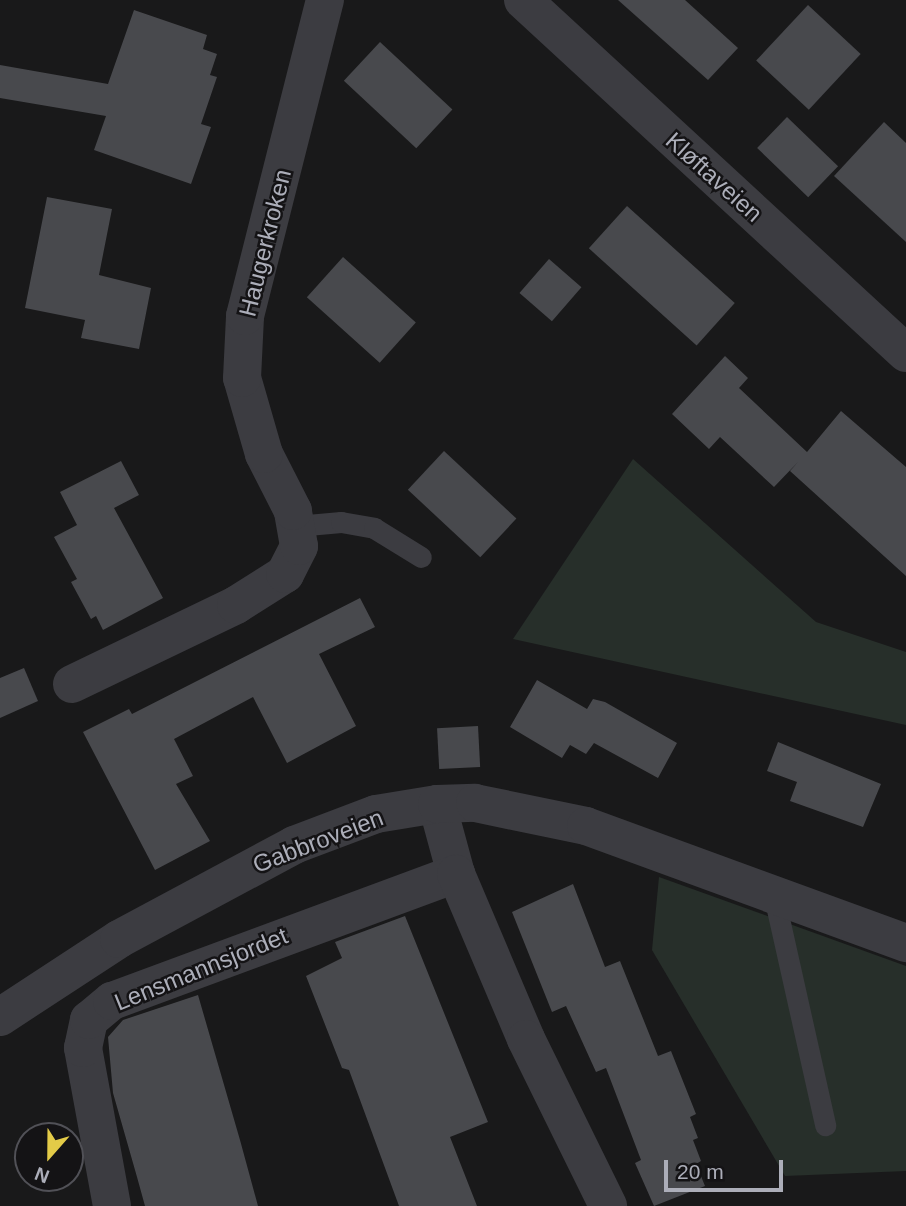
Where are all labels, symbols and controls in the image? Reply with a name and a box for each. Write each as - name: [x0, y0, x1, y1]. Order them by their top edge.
- street label: Kløftaveien: [660, 126, 768, 228]
- street label: Haugerkroken: [233, 166, 297, 320]
- street label: Gabbroveien: [249, 803, 387, 879]
- street label: Lensmannsjordet: [110, 921, 292, 1017]
- north arrow: [14, 1122, 84, 1192]
- scale bar: [668, 1146, 787, 1190]
- text: 20 m: [677, 1160, 724, 1183]
- text: N: [32, 1163, 52, 1187]

